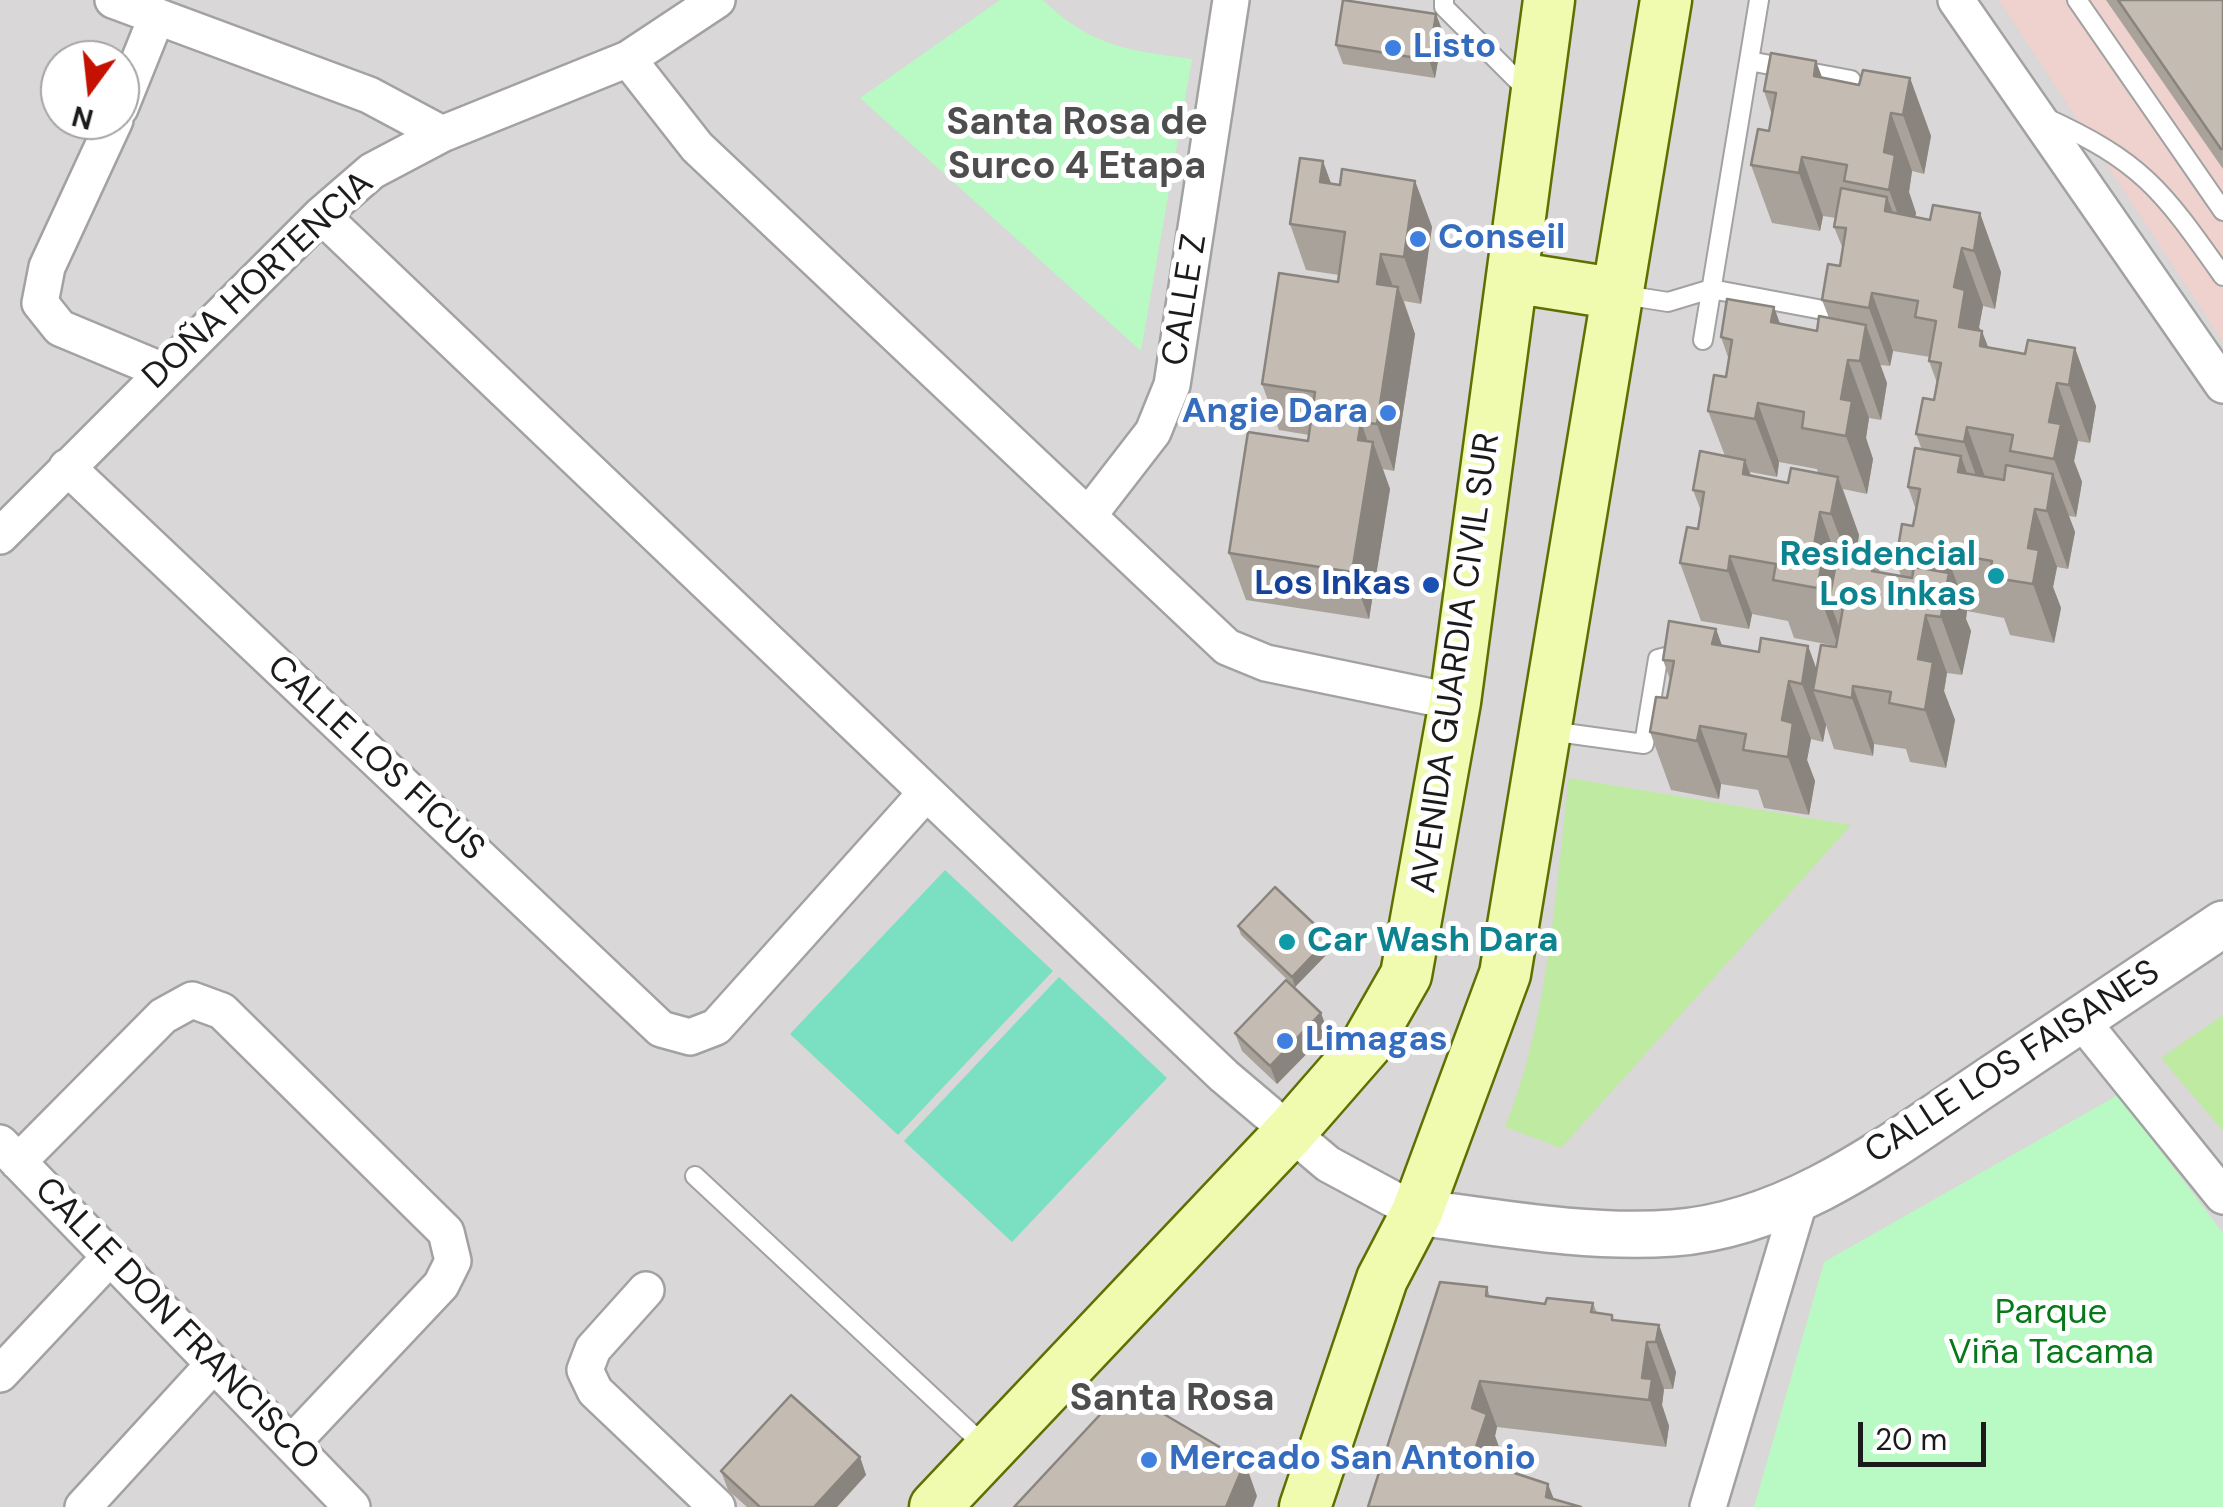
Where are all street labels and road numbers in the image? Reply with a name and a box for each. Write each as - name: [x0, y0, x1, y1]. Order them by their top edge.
- street label: DOÑA HORTENCIA: [135, 163, 383, 399]
- street label: CALLE Z: [1155, 231, 1217, 369]
- street label: AVENIDA GUARDIA CIVIL SUR: [1404, 430, 1510, 896]
- street label: CALLE LOS FICUS: [258, 648, 492, 870]
- street label: CALLE LOS FAISANES: [1858, 952, 2168, 1174]
- street label: CALLE DON FRANCISCO: [25, 1170, 327, 1480]

